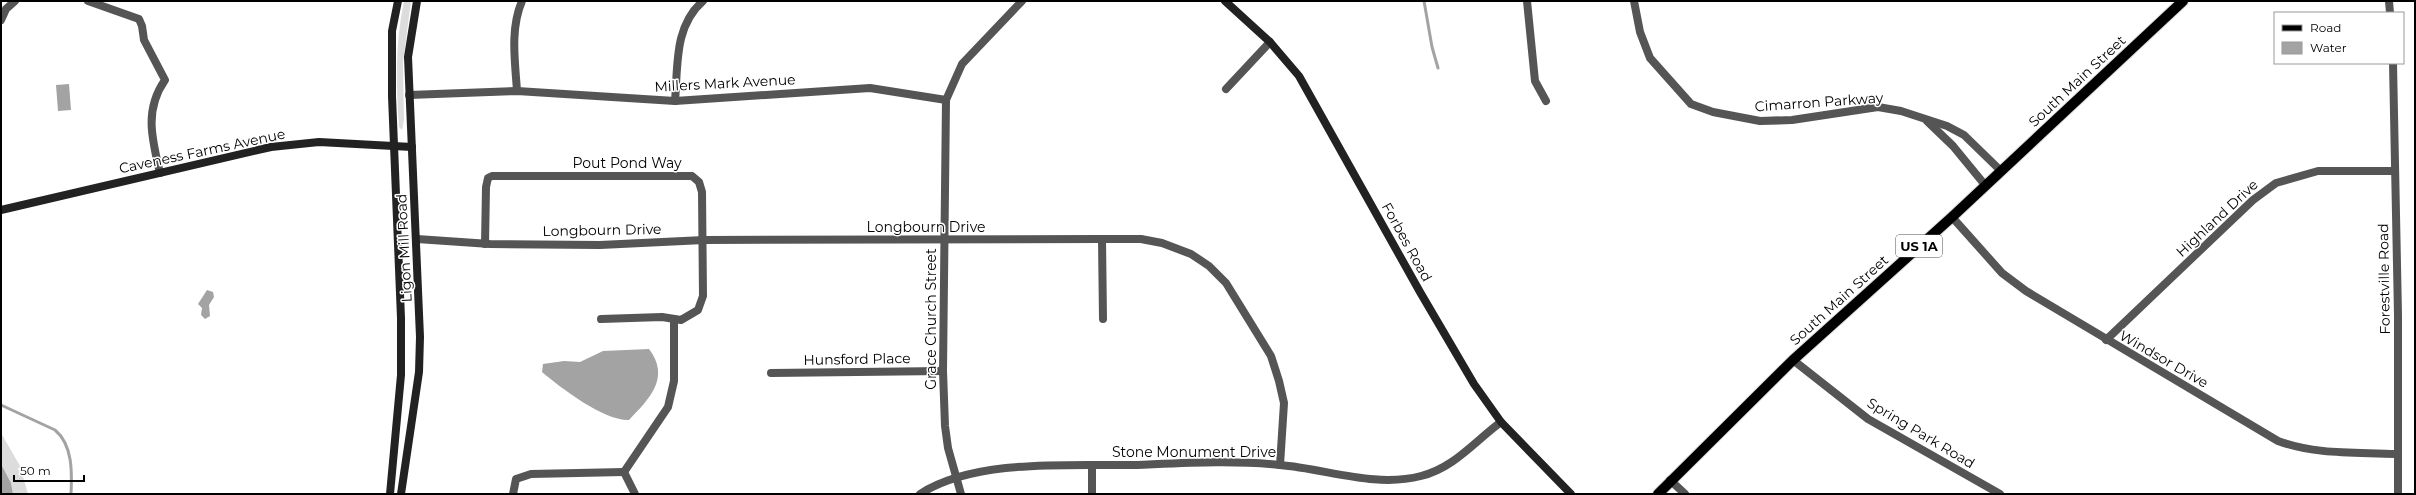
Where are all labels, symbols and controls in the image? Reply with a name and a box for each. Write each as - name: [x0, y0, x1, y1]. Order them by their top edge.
- legend: [2274, 12, 2404, 64]
- text: Road: [2310, 20, 2341, 35]
- street label: South Main Street: [2025, 31, 2130, 131]
- text: Water: [2310, 40, 2347, 55]
- street label: Millers Mark Avenue: [654, 70, 796, 96]
- street label: Cimarron Parkway: [1754, 88, 1884, 115]
- street label: Caveness Farms Avenue: [117, 125, 287, 177]
- street label: Pout Pond Way: [572, 154, 682, 172]
- street label: Highland Drive: [2172, 175, 2262, 261]
- street label: Ligon Mill Road: [392, 193, 416, 303]
- street label: Forbes Road: [1378, 199, 1436, 285]
- street label: Longbourn Drive: [867, 218, 985, 236]
- street label: Longbourn Drive: [542, 220, 662, 240]
- street label: Forestville Road: [2374, 223, 2394, 335]
- road number: US 1A: [1896, 235, 1942, 257]
- street label: Grace Church Street: [922, 248, 940, 390]
- street label: South Main Street: [1786, 251, 1892, 349]
- street label: Windsor Drive: [2116, 326, 2212, 392]
- street label: Hunsford Place: [803, 349, 911, 369]
- street label: Spring Park Road: [1864, 394, 1978, 472]
- street label: Stone Monument Drive: [1112, 443, 1276, 461]
- scale bar: [14, 457, 84, 483]
- text: 50 m: [20, 463, 51, 478]

